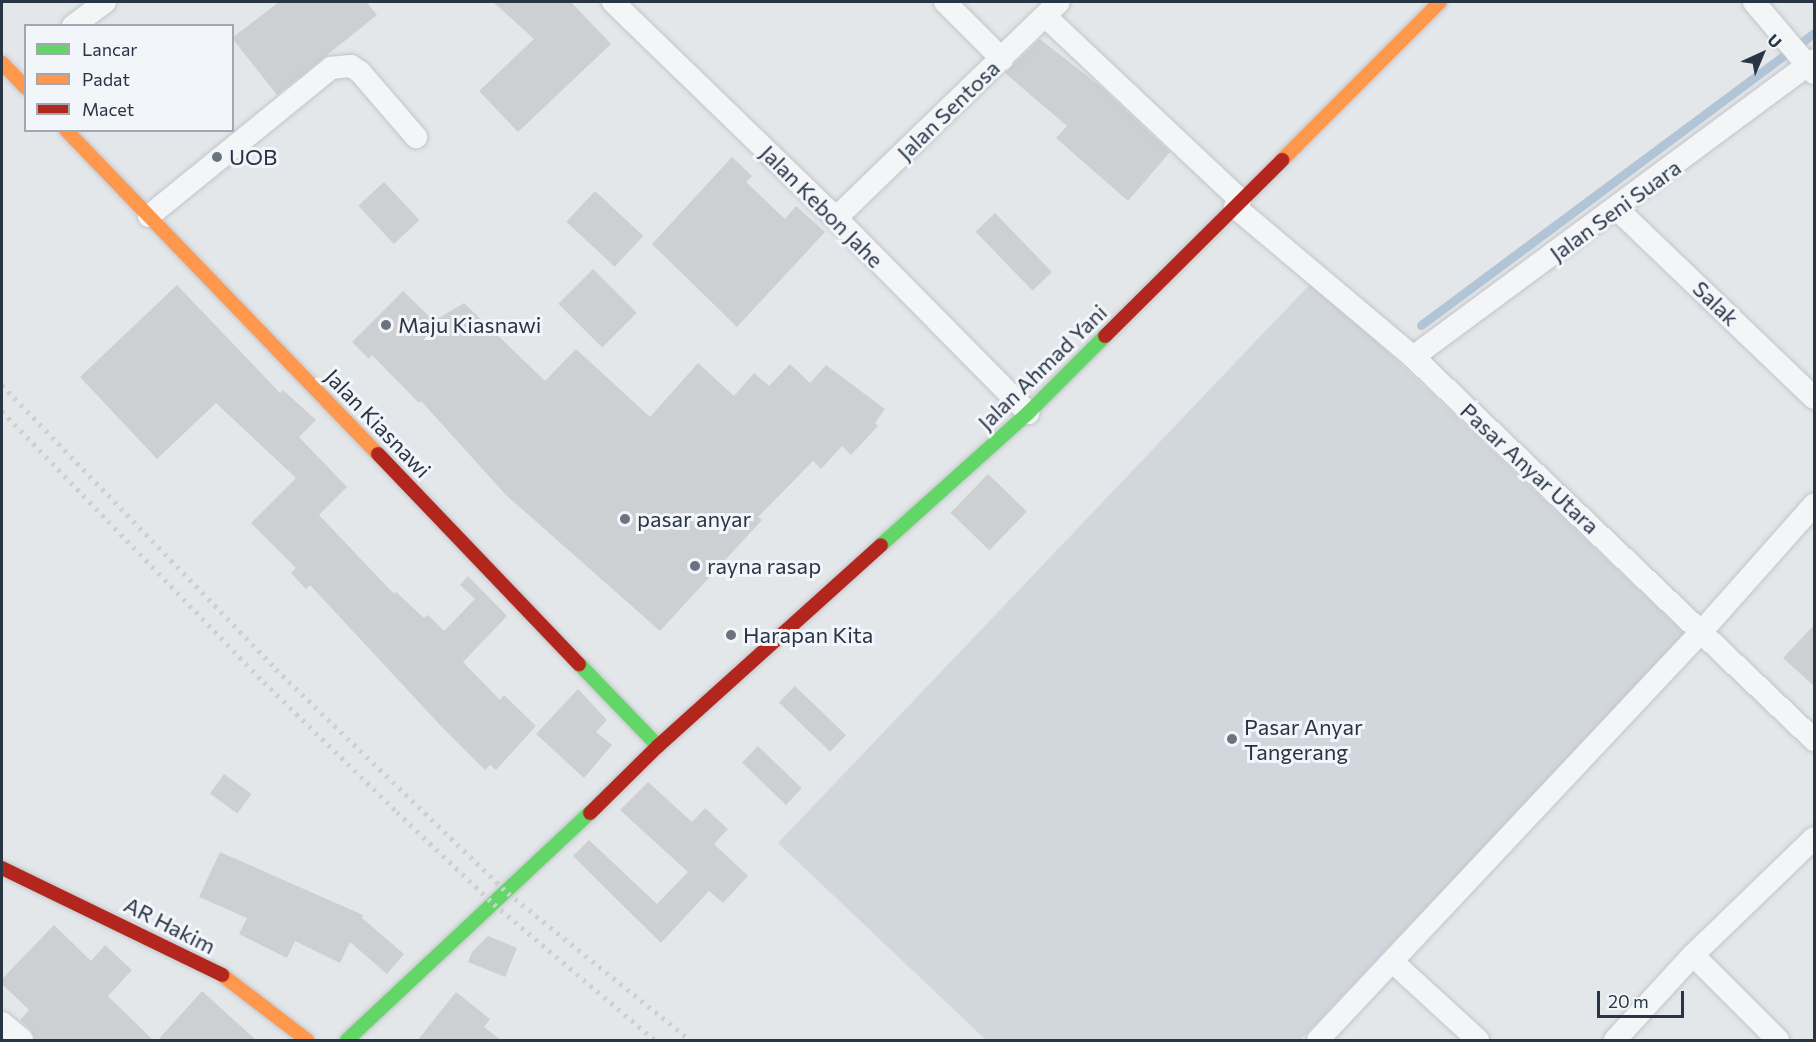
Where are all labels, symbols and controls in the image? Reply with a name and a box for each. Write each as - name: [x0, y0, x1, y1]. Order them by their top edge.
- legend: [24, 24, 234, 132]
- north arrow: [1732, 24, 1792, 84]
- text: U: [1764, 30, 1786, 52]
- text: Lancar: [82, 38, 138, 60]
- street label: Jalan Sentosa: [891, 55, 1005, 165]
- text: Padat: [82, 68, 130, 90]
- text: Macet: [82, 98, 134, 120]
- street label: Jalan Kebon Jahe: [755, 139, 889, 273]
- place label: UOB: [229, 144, 277, 170]
- marker: UOB: [210, 150, 224, 164]
- street label: Jalan Seni Suara: [1544, 154, 1686, 266]
- street label: Salak: [1688, 275, 1744, 331]
- street label: Jalan Ahmad Yani: [972, 299, 1112, 435]
- place label: Maju Kiasnawi: [398, 312, 542, 338]
- marker: Maju Kiasnawi: [379, 318, 393, 332]
- street label: Jalan Kiasnawi: [320, 363, 436, 483]
- street label: Pasar Anyar Utara: [1455, 397, 1605, 539]
- place label: pasar anyar: [637, 506, 751, 532]
- marker: pasar anyar: [618, 512, 632, 526]
- place label: rayna rasap: [707, 553, 821, 579]
- marker: rayna rasap: [688, 559, 702, 573]
- place label: Harapan Kita: [743, 622, 873, 648]
- marker: Harapan Kita: [724, 628, 738, 642]
- place label: Pasar Anyar Tangerang: [1244, 713, 1363, 764]
- marker: Pasar Anyar Tangerang: [1225, 732, 1239, 746]
- street label: AR Hakim: [120, 891, 220, 959]
- scale bar: [1600, 979, 1687, 1017]
- text: 20 m: [1608, 990, 1649, 1012]

